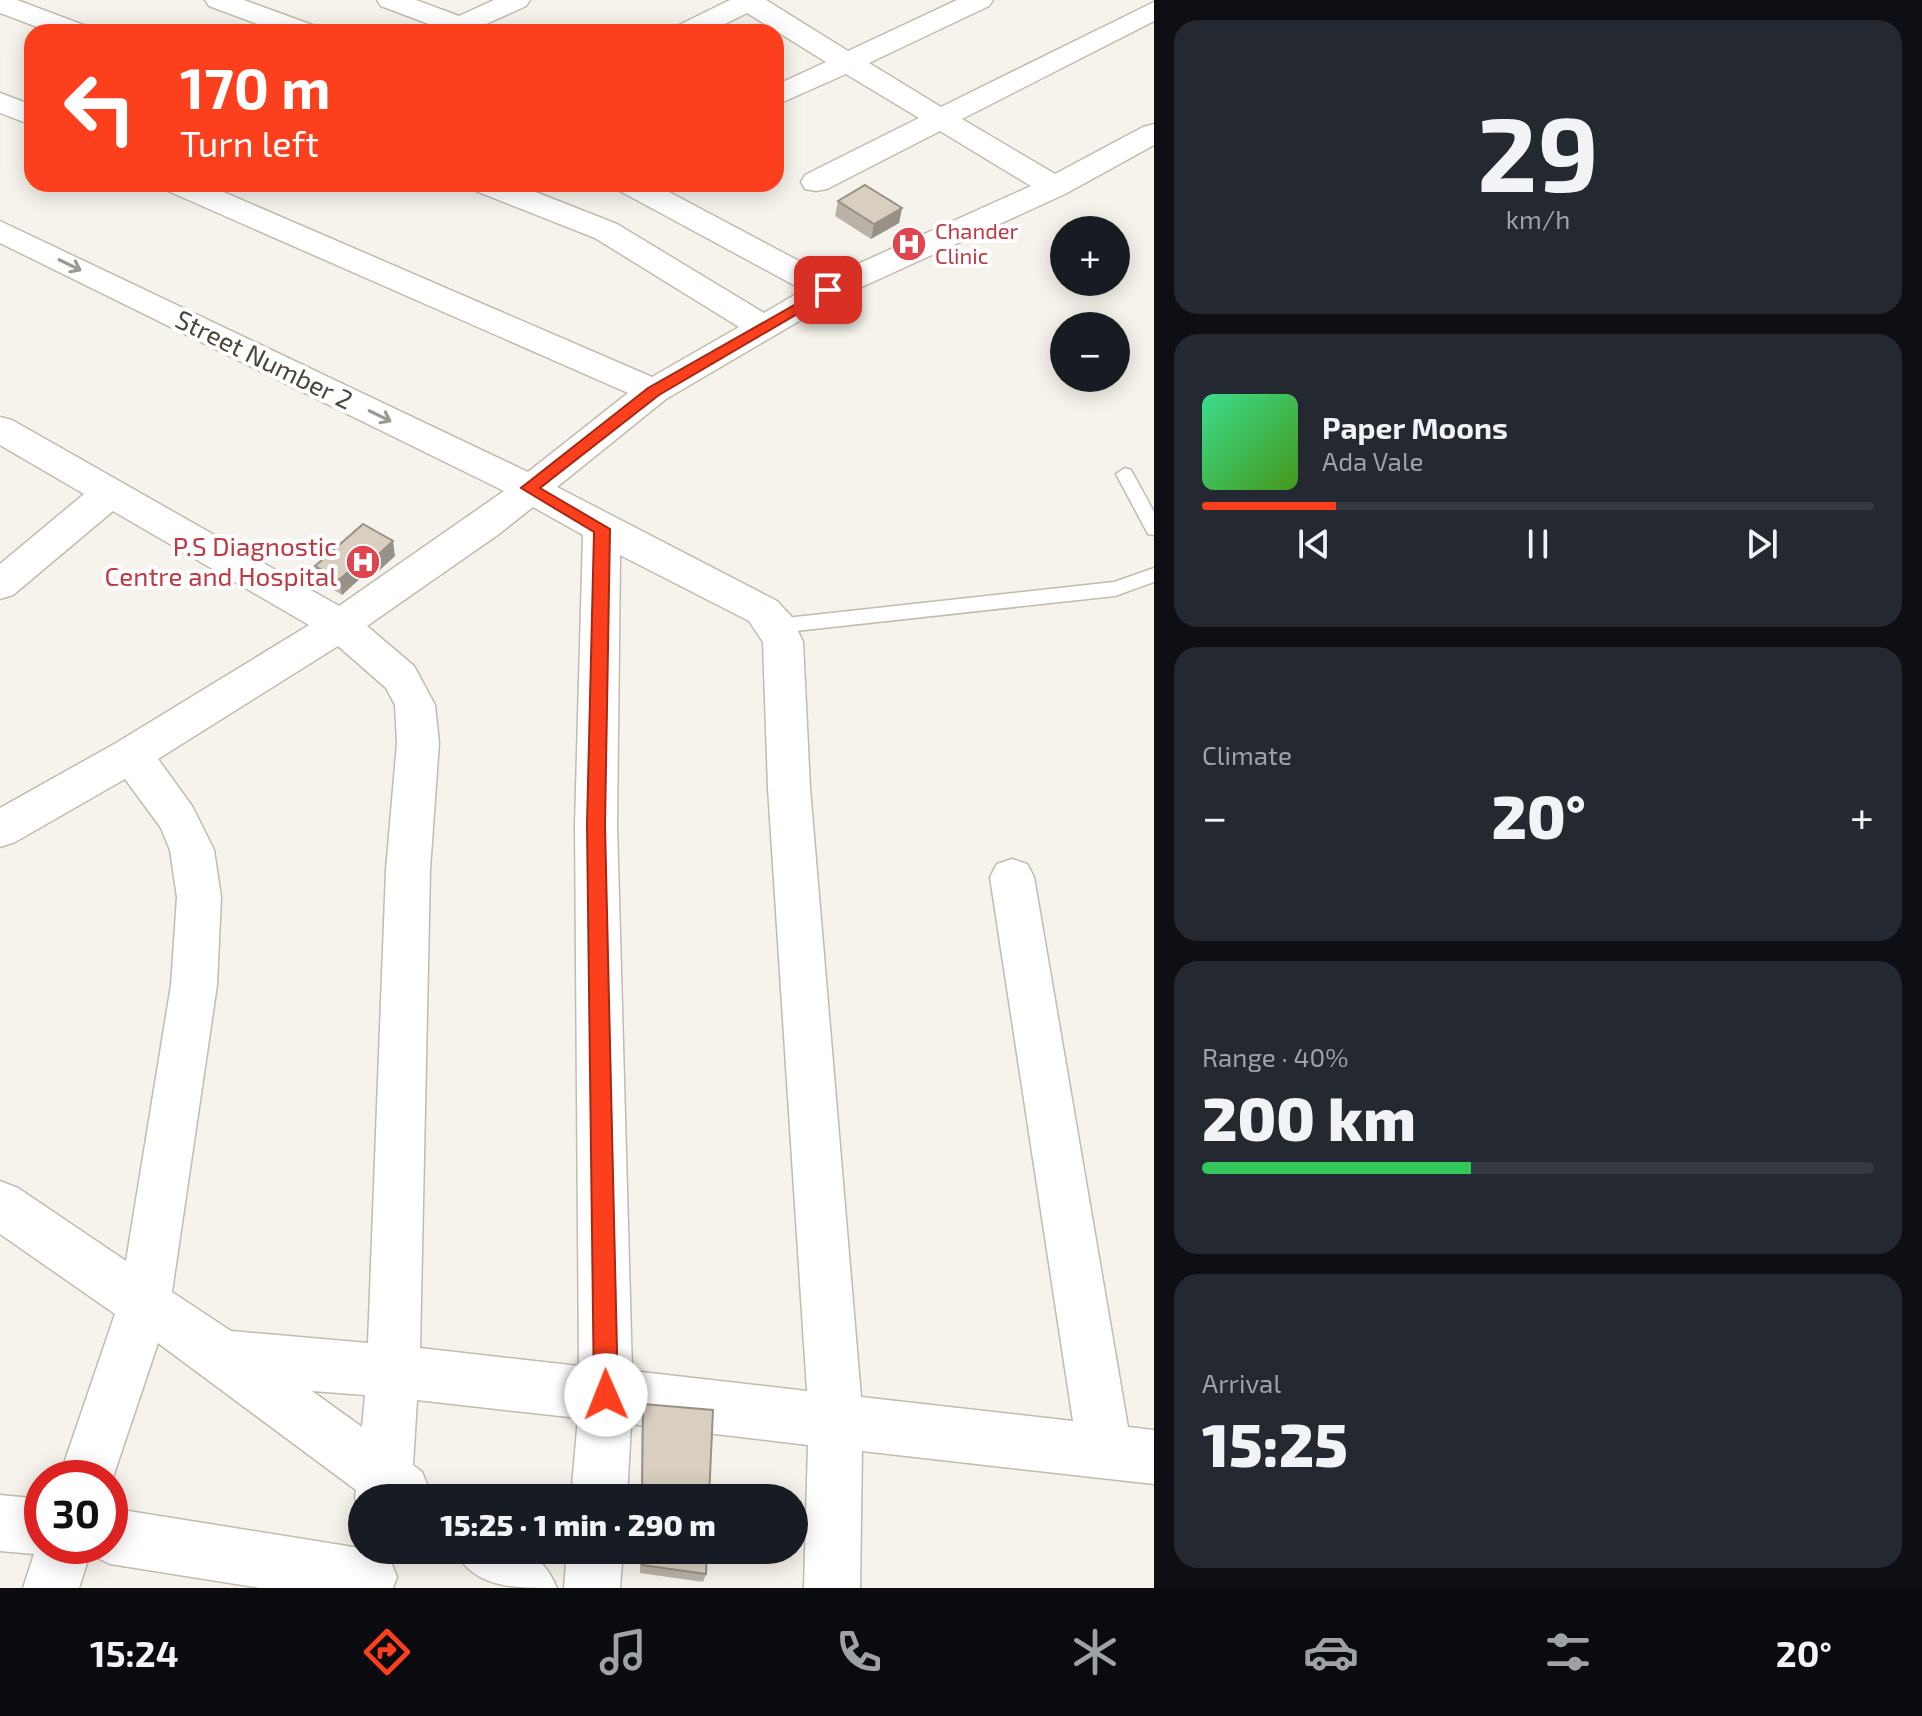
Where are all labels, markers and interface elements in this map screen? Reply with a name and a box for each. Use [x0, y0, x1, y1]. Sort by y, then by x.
text: 170 m [180, 53, 331, 120]
icon: left [48, 56, 152, 160]
text: 29 [1477, 88, 1599, 213]
text: Turn left [180, 121, 319, 164]
text: km/h [1506, 203, 1570, 234]
map controls [1050, 216, 1130, 392]
button: + [1050, 216, 1130, 296]
place label: Chander Clinic [935, 217, 1019, 268]
hospital icon: Chander Clinic [890, 225, 928, 263]
pin [794, 256, 862, 324]
one-way arrow [58, 258, 82, 273]
icon: arrive [806, 268, 850, 312]
street label: Street Number 2 [171, 302, 358, 415]
button: − [1050, 312, 1130, 392]
one-way arrow [367, 408, 391, 424]
text: Paper Moons [1322, 409, 1508, 445]
text: Ada Vale [1322, 445, 1424, 476]
icon: previous [1292, 522, 1336, 566]
icon: pause [1516, 522, 1560, 566]
icon: next [1740, 522, 1784, 566]
place label: P.S Diagnostic Centre and Hospital [105, 530, 337, 591]
hospital icon: P.S Diagnostic Centre and Hospital [344, 543, 382, 581]
text: Climate [1202, 739, 1292, 770]
text: 20° [1492, 779, 1586, 851]
text: − [1202, 789, 1228, 842]
text: + [1850, 789, 1874, 842]
text: Range · 40% [1202, 1041, 1348, 1072]
text: 200 km [1202, 1081, 1416, 1153]
position arrow [564, 1353, 648, 1437]
text: Arrival [1202, 1367, 1281, 1398]
text: 15:25 [1202, 1407, 1348, 1479]
speed limit sign: 30 [24, 1460, 128, 1564]
text: 15:25 · 1 min · 290 m [440, 1506, 716, 1542]
icon: directions [359, 1624, 415, 1680]
icon: music [595, 1624, 651, 1680]
icon: phone [831, 1624, 887, 1680]
icon: climate [1067, 1624, 1123, 1680]
icon: car [1303, 1624, 1359, 1680]
icon: filters [1540, 1624, 1596, 1680]
text: 15:24 [90, 1631, 179, 1674]
text: 20° [1776, 1631, 1832, 1674]

